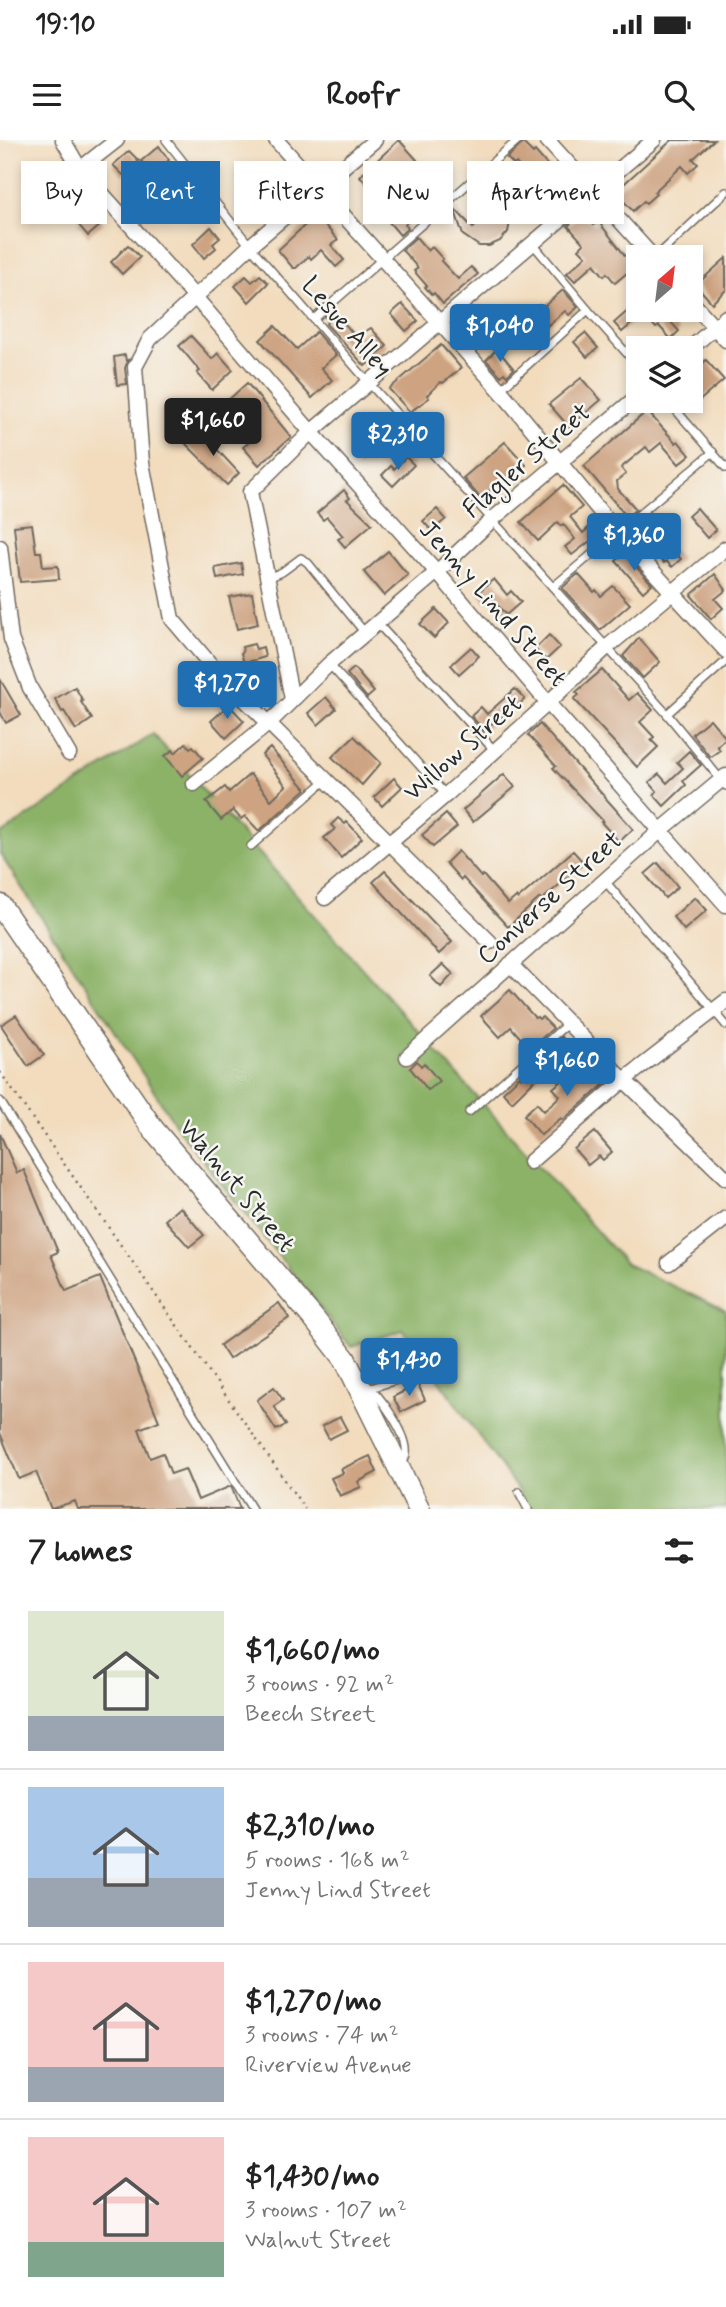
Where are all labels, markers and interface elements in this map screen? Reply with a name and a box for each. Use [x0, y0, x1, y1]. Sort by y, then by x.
text: 19:10 [35, 8, 96, 42]
text: Roofr [326, 74, 400, 116]
icon: menu [28, 76, 66, 114]
icon: search [660, 76, 698, 114]
chip: Buy [21, 161, 107, 224]
chip: Rent [121, 161, 220, 224]
chip: Filters [234, 161, 349, 224]
chip: New [363, 161, 453, 224]
chip: Apartment [467, 161, 624, 224]
north arrow [626, 245, 704, 322]
map controls [626, 245, 703, 413]
street label: Lesue Alley [293, 270, 400, 385]
pin: $1,040 [443, 304, 557, 364]
text: $1,040 [466, 312, 534, 342]
button: layers [626, 336, 703, 413]
street label: Flagler Street [456, 396, 600, 528]
pin: $1,660 [156, 398, 270, 458]
text: $1,660 [180, 406, 246, 436]
pin: $2,310 [341, 412, 455, 472]
text: $2,310 [367, 420, 429, 450]
street label: Jenny Lind Street [411, 514, 574, 695]
pin: $1,360 [577, 514, 691, 573]
text: $1,360 [603, 521, 665, 551]
pin: $1,270 [170, 662, 284, 721]
text: $1,270 [194, 669, 260, 699]
street label: Willow Street [397, 688, 530, 809]
street label: Converse Street [470, 824, 630, 973]
pin: $1,660 [510, 1038, 624, 1098]
text: $1,660 [534, 1046, 600, 1076]
street label: Walnut Street [170, 1112, 302, 1260]
pin: $1,430 [352, 1338, 466, 1398]
text: $1,430 [377, 1346, 442, 1376]
text: 7 homes [28, 1532, 133, 1571]
icon: filters [660, 1532, 698, 1570]
text: $1,660/mo [245, 1631, 380, 1670]
icon: home [84, 1639, 168, 1723]
text: 3 rooms · 92 m² [245, 1670, 394, 1700]
text: Beech Street [245, 1700, 376, 1730]
text: $2,310/mo [245, 1807, 375, 1846]
icon: home [84, 1815, 168, 1899]
text: 5 rooms · 168 m² [245, 1846, 410, 1876]
text: Jenny Lind Street [245, 1876, 431, 1906]
text: $1,270/mo [245, 1982, 382, 2021]
icon: home [84, 1990, 168, 2074]
text: 3 rooms · 74 m² [245, 2021, 399, 2051]
text: Riverview Avenue [245, 2051, 412, 2081]
text: $1,430/mo [245, 2157, 380, 2196]
icon: home [84, 2165, 168, 2249]
text: 3 rooms · 107 m² [245, 2196, 407, 2226]
text: Walnut Street [245, 2226, 391, 2256]

